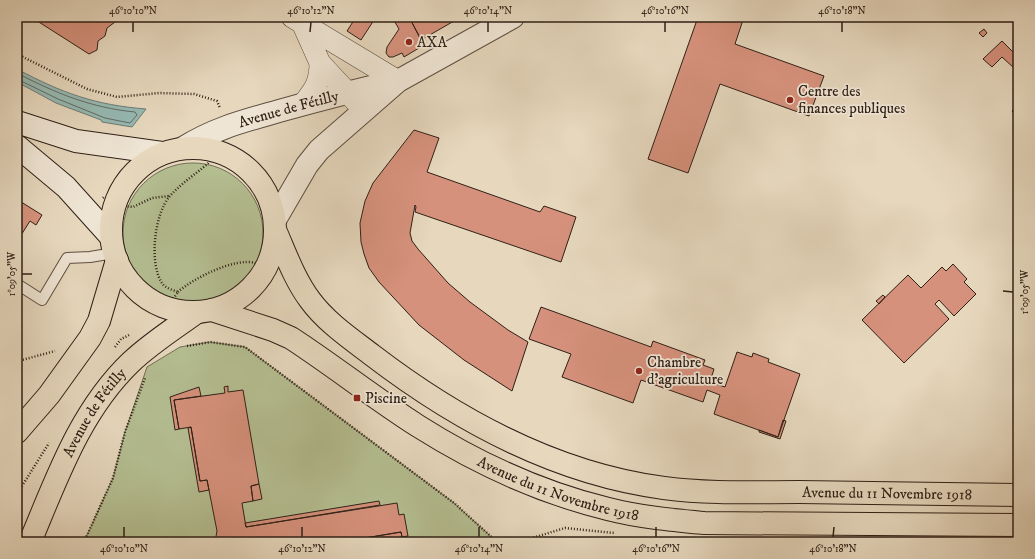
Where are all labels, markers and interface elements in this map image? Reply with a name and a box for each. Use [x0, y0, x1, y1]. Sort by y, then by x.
text: 46°10'10"N [109, 5, 157, 17]
text: 46°10'12"N [287, 5, 335, 17]
text: 46°10'14"N [464, 5, 512, 17]
text: 46°10'16"N [641, 5, 689, 17]
text: 46°10'18"N [818, 5, 866, 17]
place label: AXA [417, 33, 447, 52]
marker: AXA [404, 37, 414, 47]
place label: Centre des finances publiques [798, 82, 905, 118]
street label: Avenue de Fétilly [236, 86, 341, 132]
marker: Centre des finances publiques [785, 95, 795, 105]
text: 1°09'05"W [6, 251, 18, 296]
text: 1°09'05"W [1019, 269, 1031, 314]
place label: Chambre d'agriculture [647, 353, 723, 389]
street label: Avenue de Fétilly [58, 363, 131, 460]
marker: Chambre d'agriculture [634, 366, 644, 376]
place label: Piscine [365, 389, 407, 408]
marker: Piscine [352, 393, 362, 403]
street label: Avenue du 11 Novembre 1918 [474, 452, 640, 525]
street label: Avenue du 11 Novembre 1918 [802, 483, 972, 504]
text: 46°10'10"N [100, 543, 148, 555]
text: 46°10'12"N [278, 543, 326, 555]
text: 46°10'14"N [455, 543, 503, 555]
text: 46°10'16"N [632, 543, 680, 555]
text: 46°10'18"N [809, 543, 857, 555]

